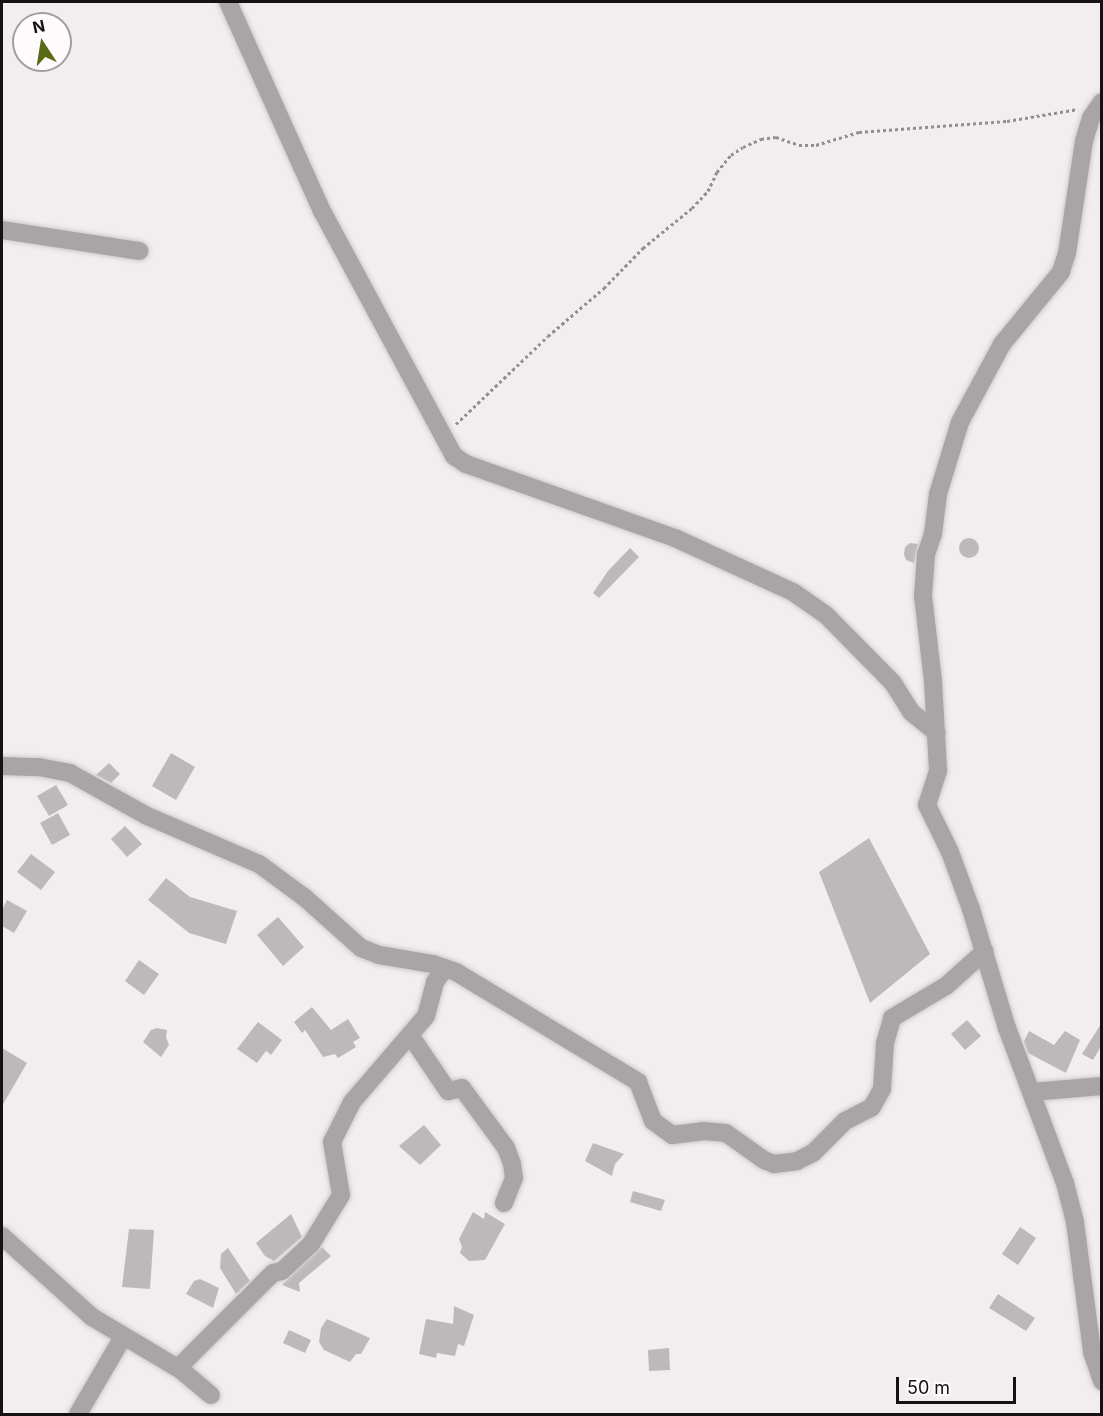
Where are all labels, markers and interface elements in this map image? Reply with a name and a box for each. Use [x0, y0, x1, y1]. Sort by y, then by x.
north arrow [12, 12, 72, 72]
text: N [31, 15, 47, 37]
scale bar [899, 1365, 1019, 1403]
text: 50 m [907, 1377, 950, 1398]

